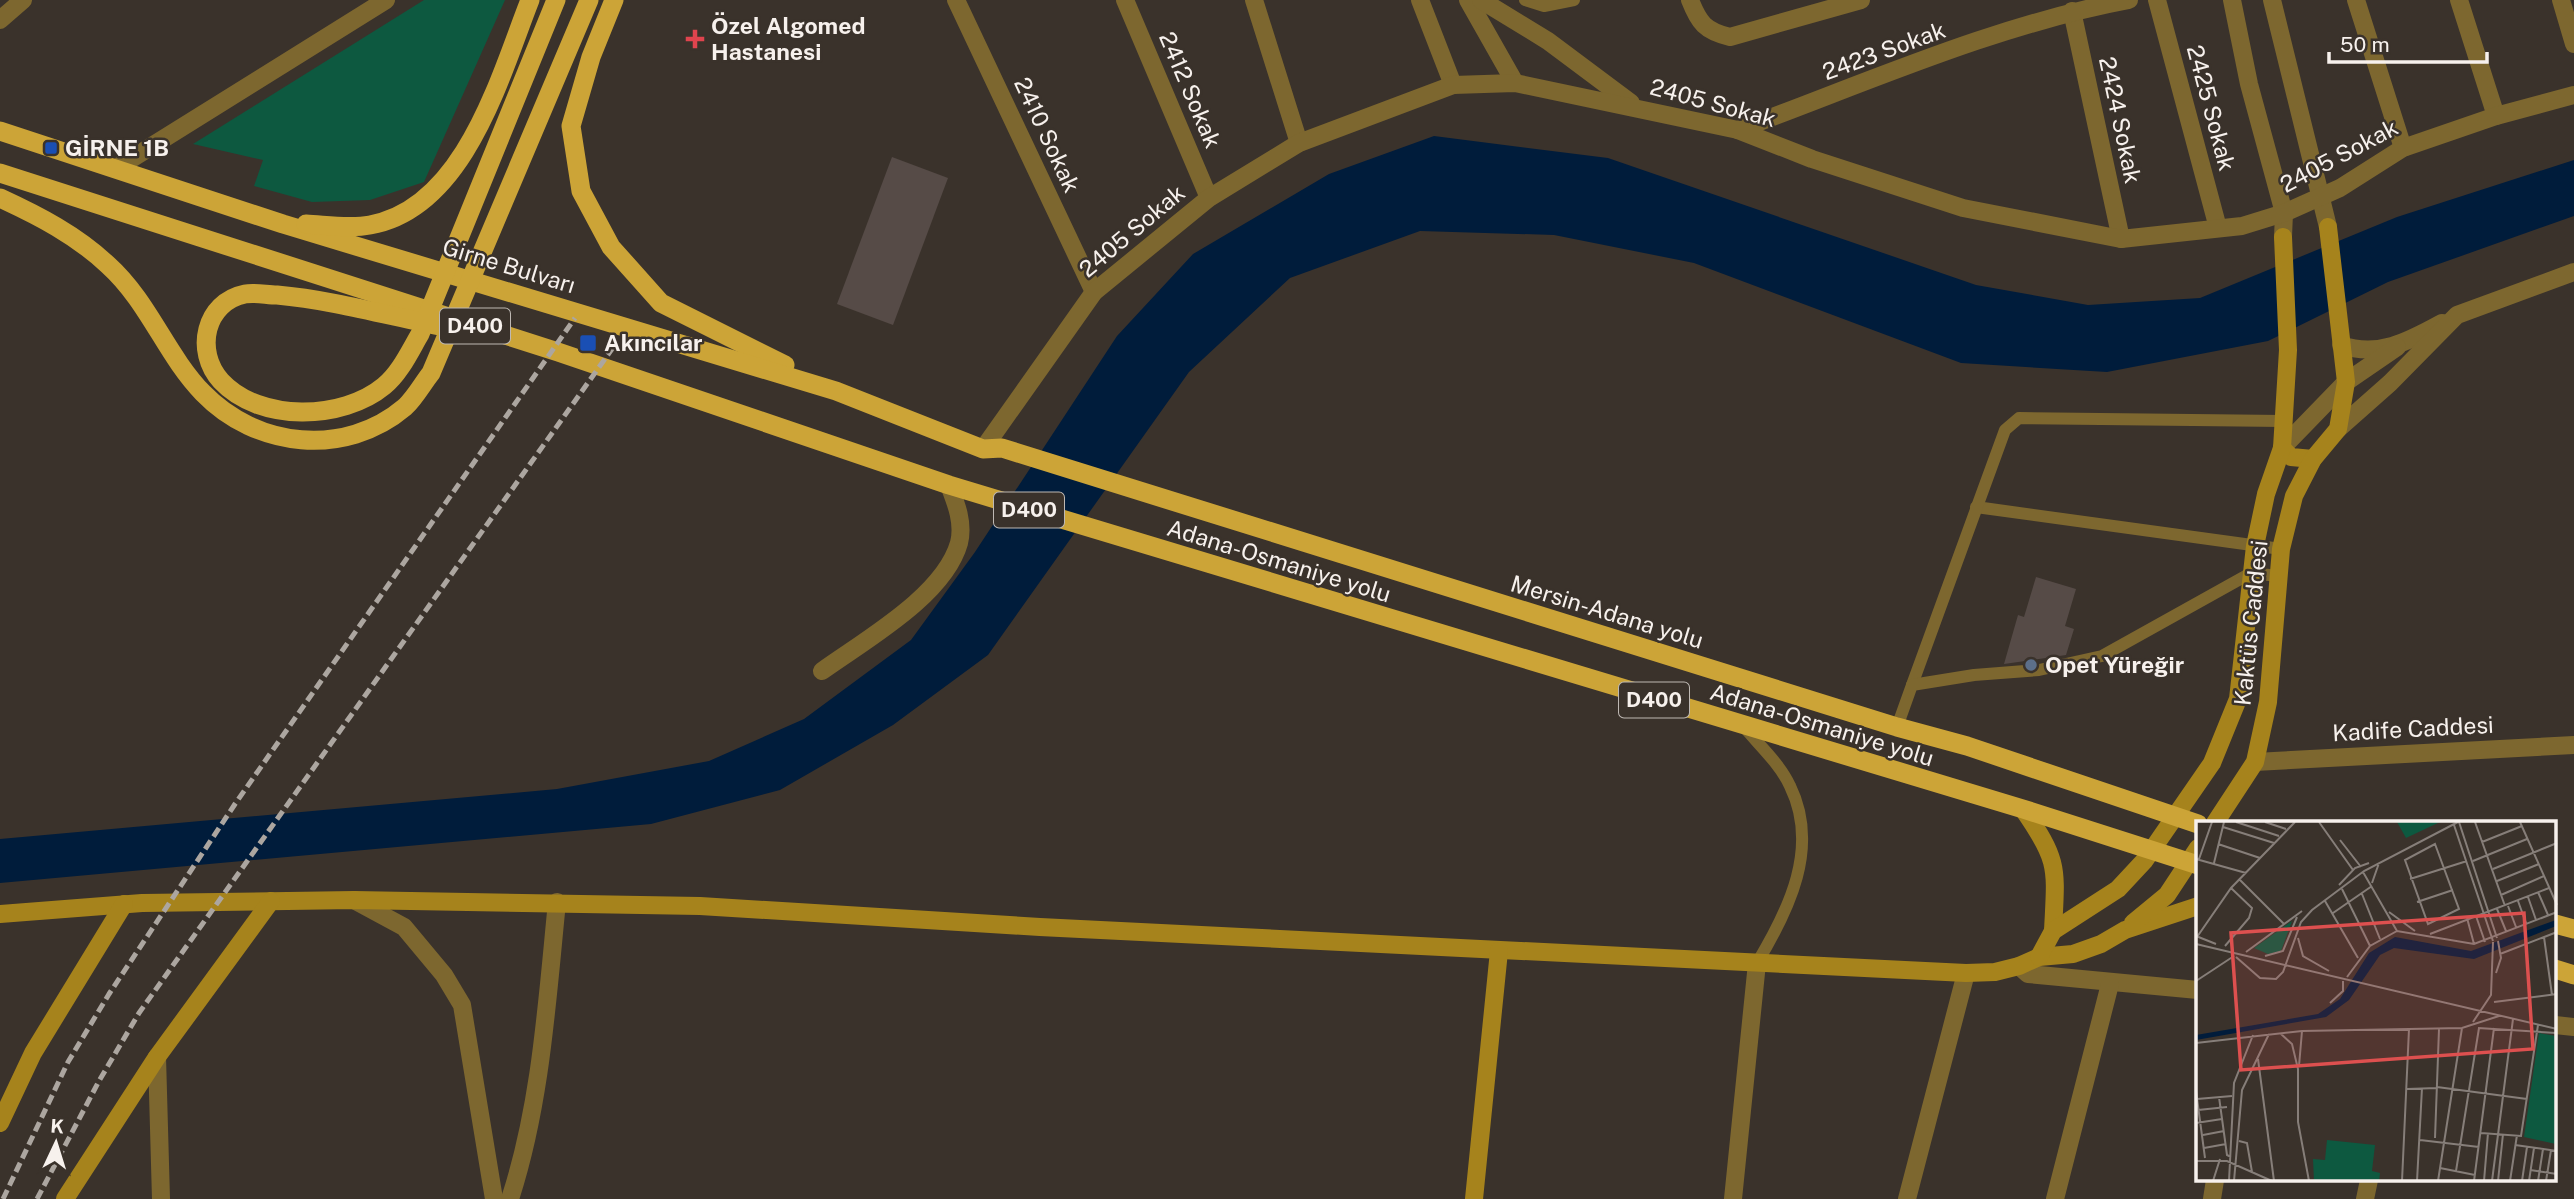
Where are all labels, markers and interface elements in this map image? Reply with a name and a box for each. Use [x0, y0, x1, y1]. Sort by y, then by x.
place label: Özel Algomed Hastanesi [711, 12, 865, 65]
street label: 2423 Sokak [1819, 16, 1949, 85]
scale bar [2329, 21, 2486, 65]
street label: 2412 Sokak [1154, 28, 1227, 152]
marker: Özel Algomed Hastanesi [685, 29, 705, 49]
text: 50 m [2340, 32, 2390, 57]
street label: 2425 Sokak [2182, 42, 2241, 174]
street label: 2424 Sokak [2094, 54, 2147, 186]
street label: 2410 Sokak [1009, 73, 1086, 197]
street label: 2405 Sokak [1647, 73, 1779, 132]
street label: 2405 Sokak [2275, 113, 2402, 198]
place label: GİRNE 1B [65, 134, 169, 161]
marker: GİRNE 1B [43, 140, 59, 156]
street label: 2405 Sokak [1074, 179, 1190, 282]
street label: Girne Bulvarı [439, 233, 579, 299]
road number: D400 [440, 308, 510, 344]
place label: Akıncılar [604, 329, 702, 356]
marker: Akıncılar [578, 333, 598, 353]
road number: D400 [994, 492, 1064, 528]
street label: Adana-Osmaniye yolu [1164, 514, 1394, 607]
street label: Kaktüs Caddesi [2228, 539, 2273, 707]
street label: Mersin-Adana yolu [1508, 569, 1707, 654]
place label: Opet Yüreğir [2045, 651, 2184, 678]
marker: Opet Yüreğir [2023, 657, 2039, 673]
street label: Adana-Osmaniye yolu [1707, 678, 1937, 771]
road number: D400 [1619, 682, 1689, 718]
street label: Kadife Caddesi [2332, 711, 2494, 746]
inset map [2196, 821, 2556, 1182]
north arrow [21, 1108, 91, 1178]
text: K [50, 1115, 65, 1138]

